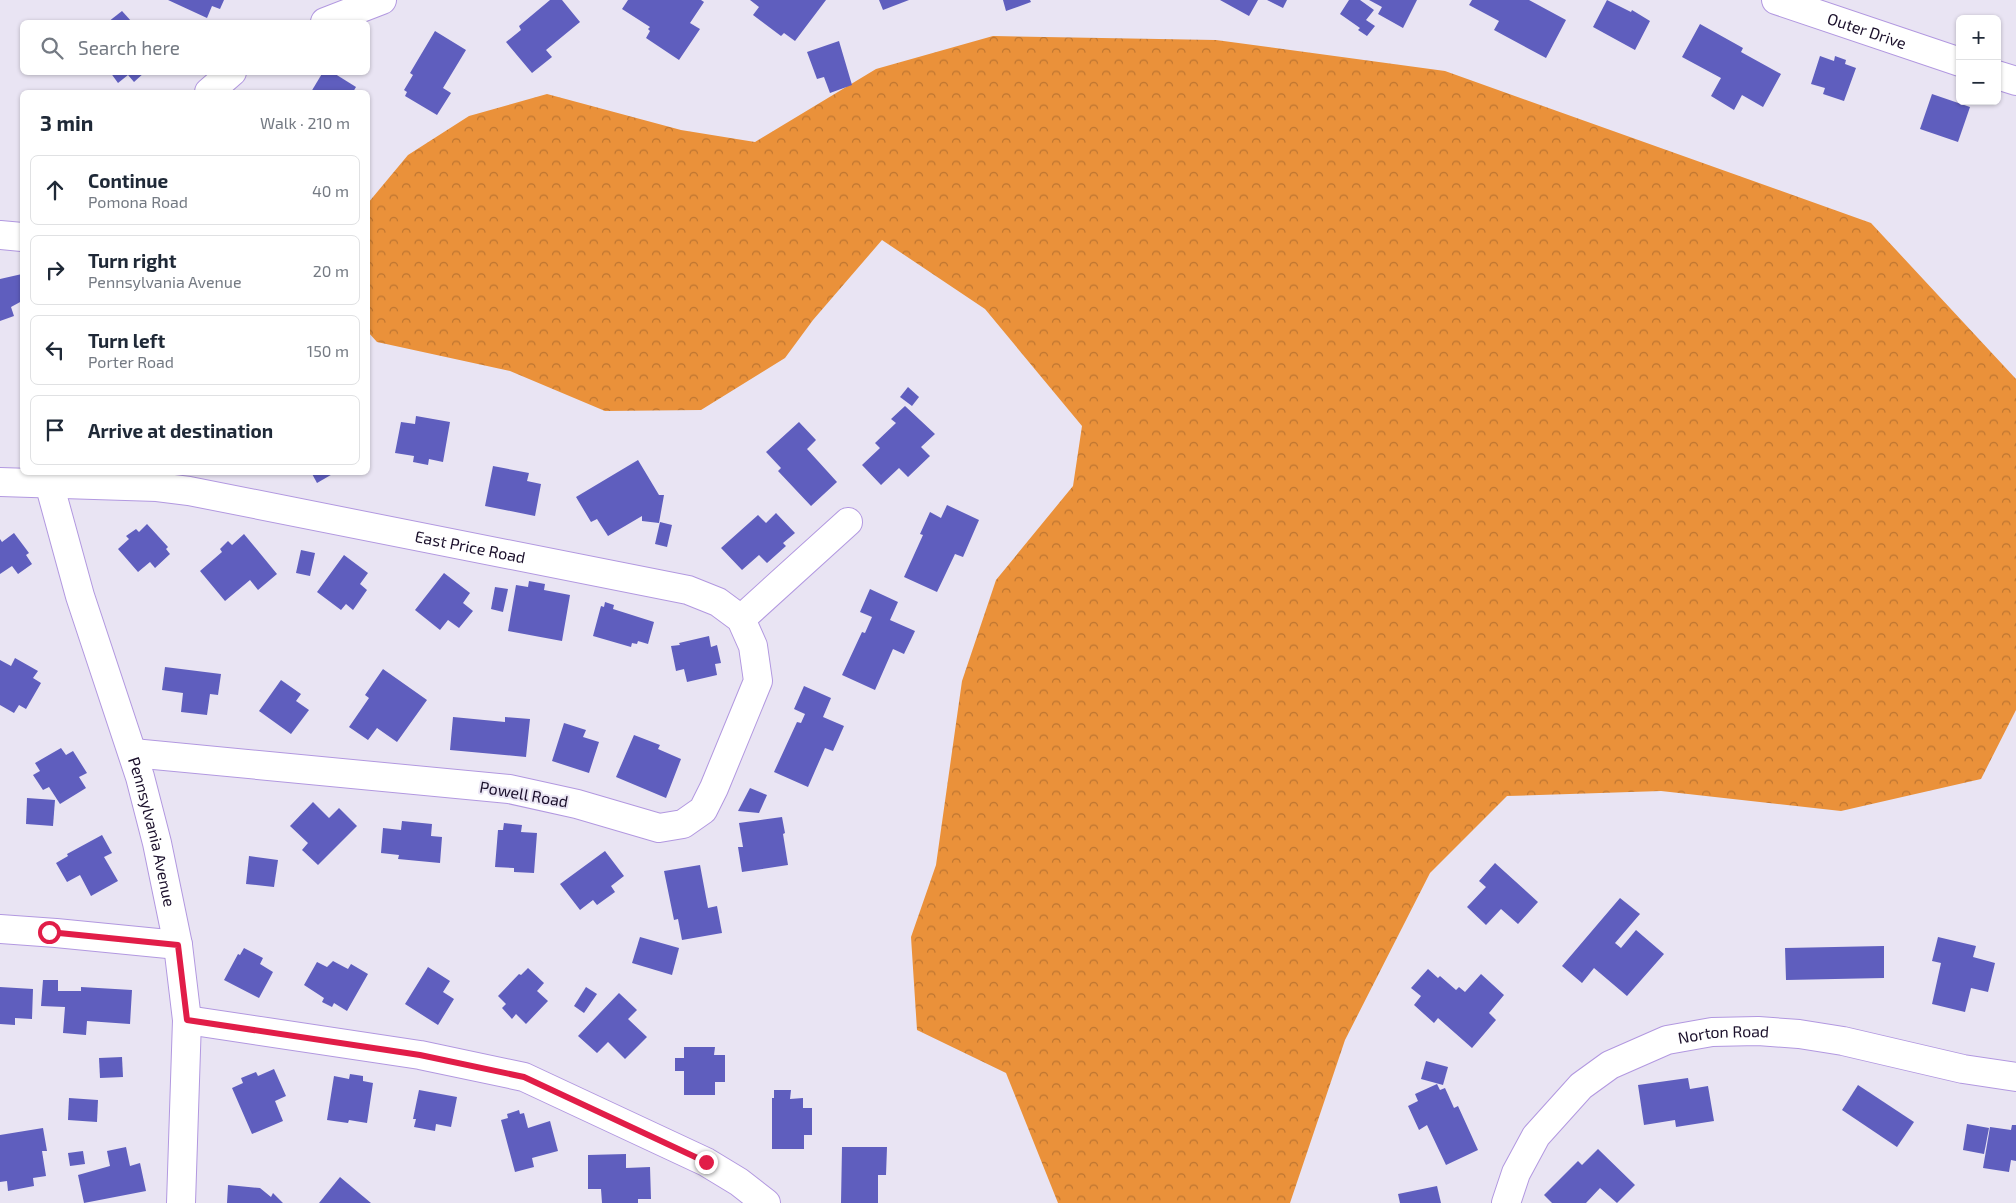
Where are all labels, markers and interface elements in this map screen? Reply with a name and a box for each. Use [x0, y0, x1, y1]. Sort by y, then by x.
street label: Outer Drive [1825, 8, 1909, 52]
map controls [1956, 15, 2001, 105]
button: + [1956, 15, 2001, 60]
search box [20, 20, 370, 75]
icon: search [38, 34, 66, 62]
text: Search here [78, 36, 180, 59]
button: − [1956, 60, 2001, 105]
text: 3 min [40, 110, 93, 135]
text: Walk · 210 m [260, 113, 350, 132]
text: Continue [88, 169, 168, 192]
icon: ahead [41, 176, 69, 204]
text: 40 m [312, 181, 349, 200]
text: Pomona Road [88, 192, 188, 211]
text: Turn right [88, 249, 176, 272]
icon: right [41, 256, 69, 284]
text: 20 m [313, 261, 349, 280]
text: Pennsylvania Avenue [88, 272, 242, 291]
text: Turn left [88, 329, 165, 352]
icon: left [41, 336, 69, 364]
text: 150 m [307, 341, 349, 360]
text: Porter Road [88, 352, 174, 371]
icon: arrive [41, 416, 69, 444]
text: Arrive at destination [88, 419, 273, 442]
street label: East Price Road [413, 526, 527, 567]
street label: Pennsylvania Avenue [125, 754, 180, 908]
street label: Powell Road [478, 776, 570, 811]
route start [38, 921, 61, 944]
street label: Norton Road [1676, 1021, 1770, 1047]
route end [695, 1151, 718, 1174]

